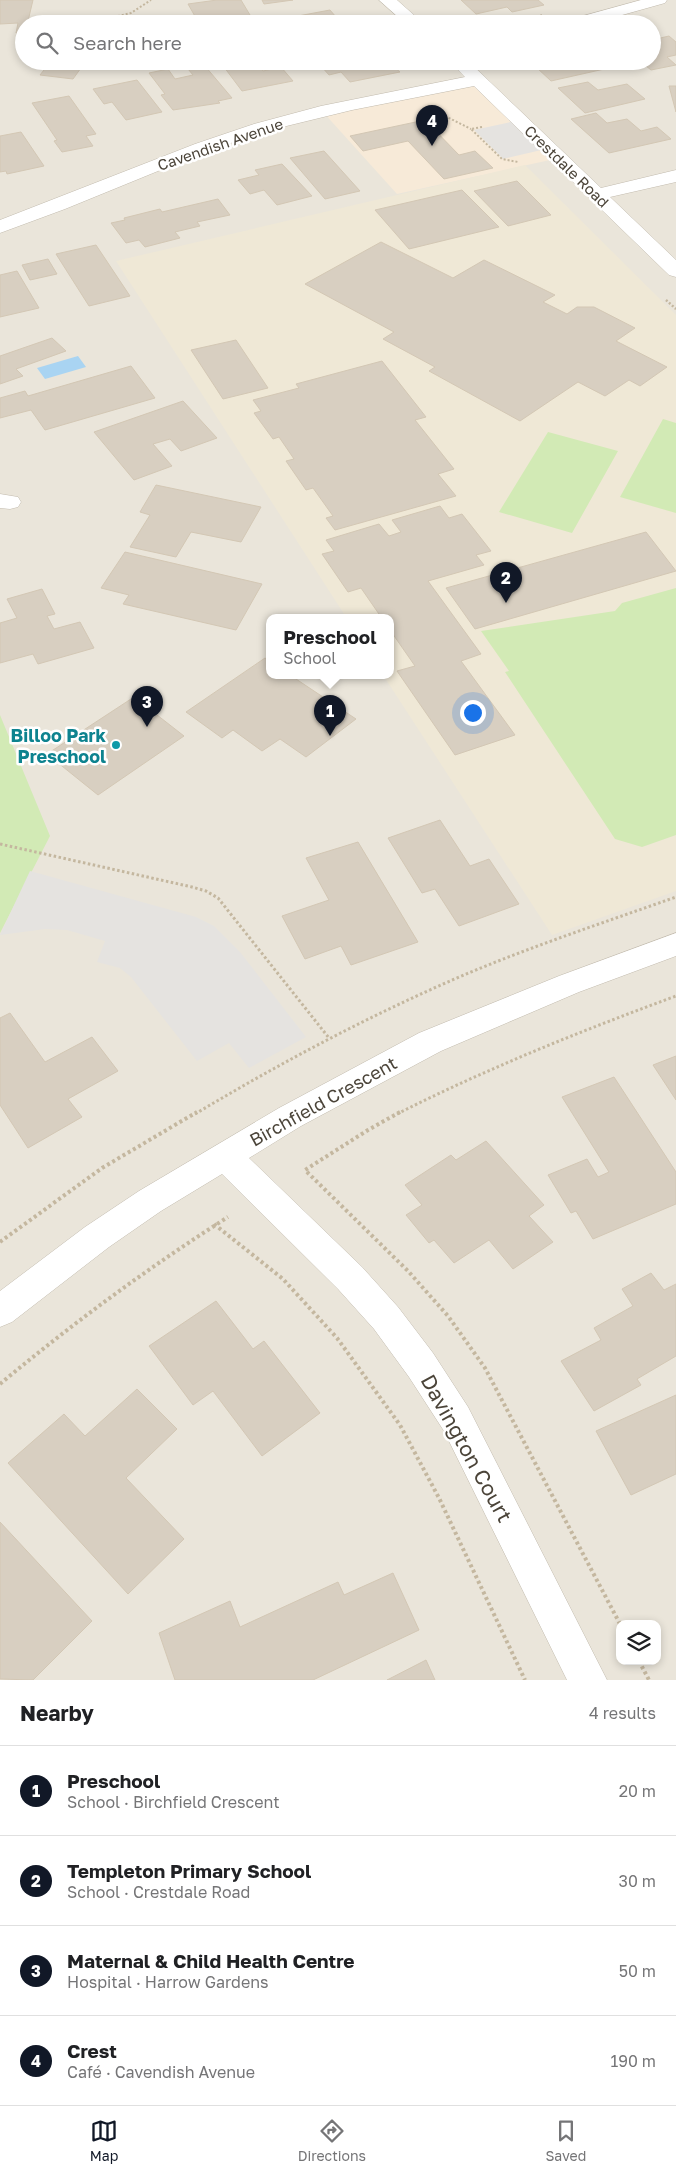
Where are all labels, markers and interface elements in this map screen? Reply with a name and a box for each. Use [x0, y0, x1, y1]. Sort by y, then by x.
search box [15, 15, 661, 70]
icon: search [33, 29, 61, 57]
text: Search here [73, 31, 182, 54]
pin: 4 [416, 105, 448, 146]
street label: Cavendish Avenue [155, 114, 285, 174]
street label: Crestdale Road [521, 121, 613, 211]
pin: 2 [490, 562, 522, 603]
popup [266, 614, 394, 679]
text: Preschool [283, 625, 377, 648]
text: School [283, 648, 336, 668]
pin: 3 [131, 686, 163, 727]
pin: 1 [314, 695, 346, 736]
your location [460, 700, 486, 726]
place label: Billoo Park Preschool [11, 724, 107, 767]
marker: Billoo Park Preschool [110, 739, 122, 751]
street label: Birchfield Crescent [246, 1051, 400, 1151]
street label: Davington Court [416, 1369, 518, 1527]
map controls [616, 1620, 661, 1665]
button: layers [616, 1620, 661, 1665]
text: Nearby [20, 1700, 94, 1726]
text: 4 results [589, 1703, 656, 1723]
text: Preschool [67, 1769, 160, 1792]
text: 1 [32, 1781, 40, 1801]
text: 20 m [619, 1781, 656, 1801]
text: School · Birchfield Crescent [67, 1792, 280, 1812]
text: Templeton Primary School [67, 1859, 311, 1882]
text: 2 [31, 1871, 41, 1891]
text: 30 m [619, 1871, 656, 1891]
text: School · Crestdale Road [67, 1882, 250, 1902]
text: Maternal & Child Health Centre [67, 1949, 355, 1972]
text: 3 [31, 1961, 41, 1981]
text: 50 m [619, 1961, 656, 1981]
text: Hospital · Harrow Gardens [67, 1972, 269, 1992]
text: Crest [67, 2039, 117, 2062]
text: 4 [31, 2051, 41, 2071]
text: 190 m [610, 2051, 656, 2071]
text: Café · Cavendish Avenue [67, 2062, 255, 2082]
tab: Map [90, 2117, 118, 2164]
tab: Directions [298, 2117, 366, 2164]
tab: Saved [545, 2117, 586, 2164]

